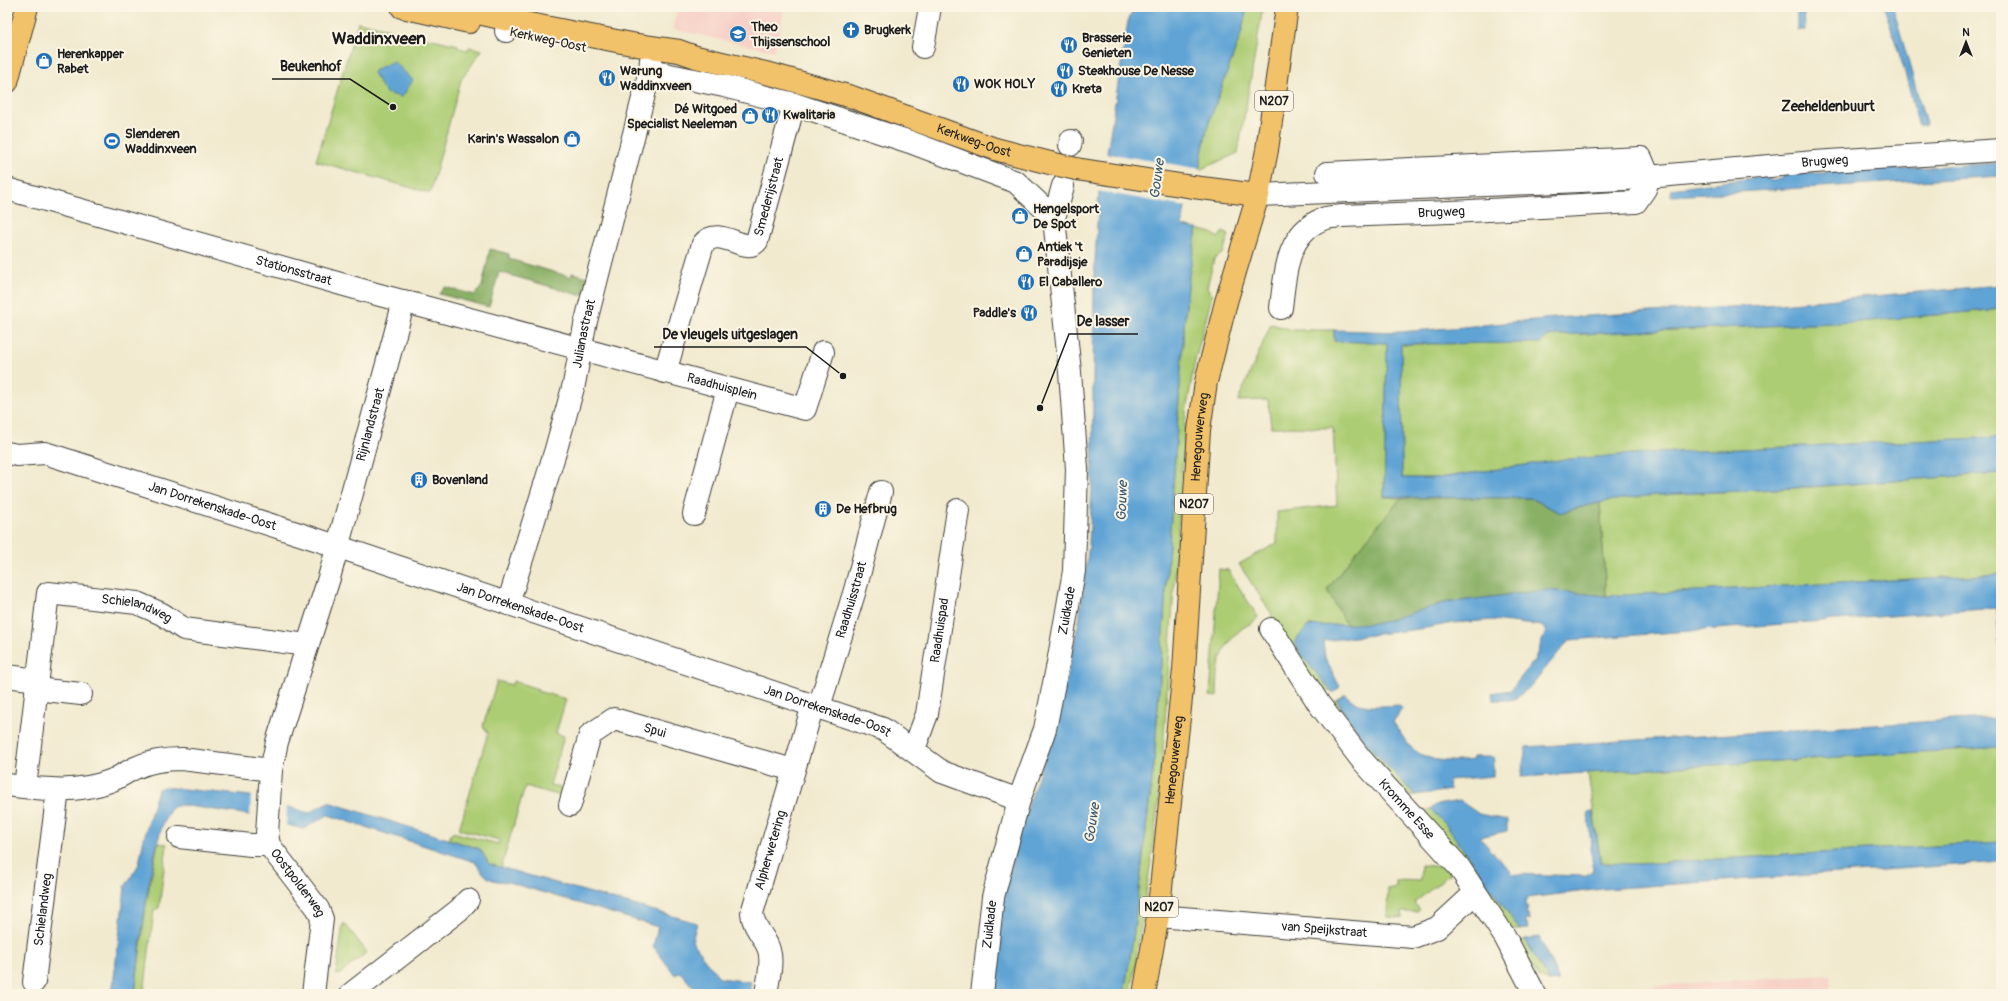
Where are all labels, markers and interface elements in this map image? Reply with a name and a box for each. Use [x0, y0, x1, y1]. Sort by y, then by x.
place label: Theo Thijssenschool [750, 19, 830, 50]
church icon: Brugkerk [841, 20, 861, 40]
place label: Brugkerk [864, 22, 912, 38]
north arrow [1946, 22, 1986, 62]
street label: Kerkweg-Oost [508, 24, 588, 56]
school or university icon: Theo Thijssenschool [728, 24, 748, 44]
text: N [1962, 26, 1970, 39]
district label: Waddinxveen [332, 28, 426, 49]
place label: Brasserie Genieten [1082, 30, 1132, 61]
restaurant icon: Brasserie Genieten [1059, 35, 1079, 55]
place label: Herenkapper Rabet [57, 46, 124, 77]
shop icon: Herenkapper Rabet [34, 51, 54, 71]
callout: Beukenhof [272, 53, 350, 79]
text: Beukenhof [280, 58, 342, 75]
restaurant icon: Steakhouse De Nesse [1055, 61, 1075, 81]
place label: Warung Waddinxveen [620, 63, 692, 94]
place label: Steakhouse De Nesse [1078, 63, 1195, 79]
restaurant icon: Warung Waddinxveen [597, 68, 617, 88]
restaurant icon: WOK HOLY [951, 74, 971, 94]
place label: WOK HOLY [974, 76, 1036, 92]
restaurant icon: Kreta [1049, 79, 1069, 99]
place label: Kreta [1072, 81, 1102, 97]
road number: N207 [1255, 91, 1293, 111]
district label: Zeeheldenbuurt [1781, 98, 1875, 115]
place label: Dé Witgoed Specialist Neeleman [627, 101, 738, 132]
restaurant icon: Kwalitaria [760, 105, 780, 125]
shop icon: Dé Witgoed Specialist Neeleman [740, 106, 760, 126]
place label: Kwalitaria [783, 107, 835, 123]
street label: Kerkweg-Oost [934, 120, 1014, 161]
place label: Slenderen Waddinxveen [125, 126, 197, 157]
shop icon: Karin's Wassalon [562, 129, 582, 149]
sports icon: Slenderen Waddinxveen [102, 131, 122, 151]
place label: Karin's Wassalon [468, 131, 560, 147]
street label: Brugweg [1801, 152, 1849, 171]
street label: Smederijstraat [751, 155, 788, 238]
water label: Gouwe [1146, 156, 1169, 200]
place label: Hengelsport De Spot [1033, 201, 1100, 232]
street label: Brugweg [1418, 203, 1466, 221]
shop icon: Hengelsport De Spot [1010, 206, 1030, 226]
place label: Antiek 't Paradijsje [1037, 239, 1088, 270]
shop icon: Antiek 't Paradijsje [1014, 244, 1034, 264]
street label: Stationsstraat [254, 252, 334, 289]
restaurant icon: El Caballero [1016, 272, 1036, 292]
place label: El Caballero [1039, 274, 1102, 290]
street label: Julianastraat [569, 297, 599, 369]
restaurant icon: Paddle's [1019, 303, 1039, 323]
place label: Paddle's [973, 305, 1016, 321]
callout: De lasser [1069, 308, 1138, 334]
text: De lasser [1077, 313, 1130, 330]
callout: De vleugels uitgeslagen [654, 321, 806, 347]
text: De vleugels uitgeslagen [662, 326, 798, 343]
street label: Raadhuisplein [685, 370, 759, 404]
street label: Rijnlandstraat [353, 385, 388, 463]
street label: Henegouwerweg [1188, 391, 1212, 482]
building icon: Bovenland [409, 470, 429, 490]
place label: Bovenland [432, 472, 488, 488]
street label: Jan Dorrekenskade-Oost [146, 478, 279, 534]
water label: Gouwe [1113, 479, 1131, 521]
road number: N207 [1175, 494, 1213, 514]
building icon: De Hefbrug [813, 499, 833, 519]
place label: De Hefbrug [836, 501, 897, 517]
street label: Raadhuisstraat [833, 559, 870, 640]
street label: Jan Dorrekenskade-Oost [454, 579, 587, 637]
street label: Zuidkade [1055, 585, 1079, 636]
street label: Schielandweg [101, 591, 176, 627]
street label: Raadhuispad [927, 597, 953, 664]
street label: Jan Dorrekenskade-Oost [762, 682, 895, 741]
street label: Henegouwerweg [1162, 714, 1187, 805]
street label: Spui [642, 720, 668, 741]
street label: Kromme Esse [1375, 776, 1438, 843]
water label: Gouwe [1080, 800, 1104, 844]
street label: Alpherwetering [751, 808, 790, 892]
street label: Oostpolderweg [267, 845, 329, 920]
street label: Schielandweg [31, 872, 56, 947]
road number: N207 [1140, 897, 1178, 917]
street label: Zuidkade [979, 899, 1001, 949]
street label: van Speijkstraat [1280, 918, 1369, 941]

